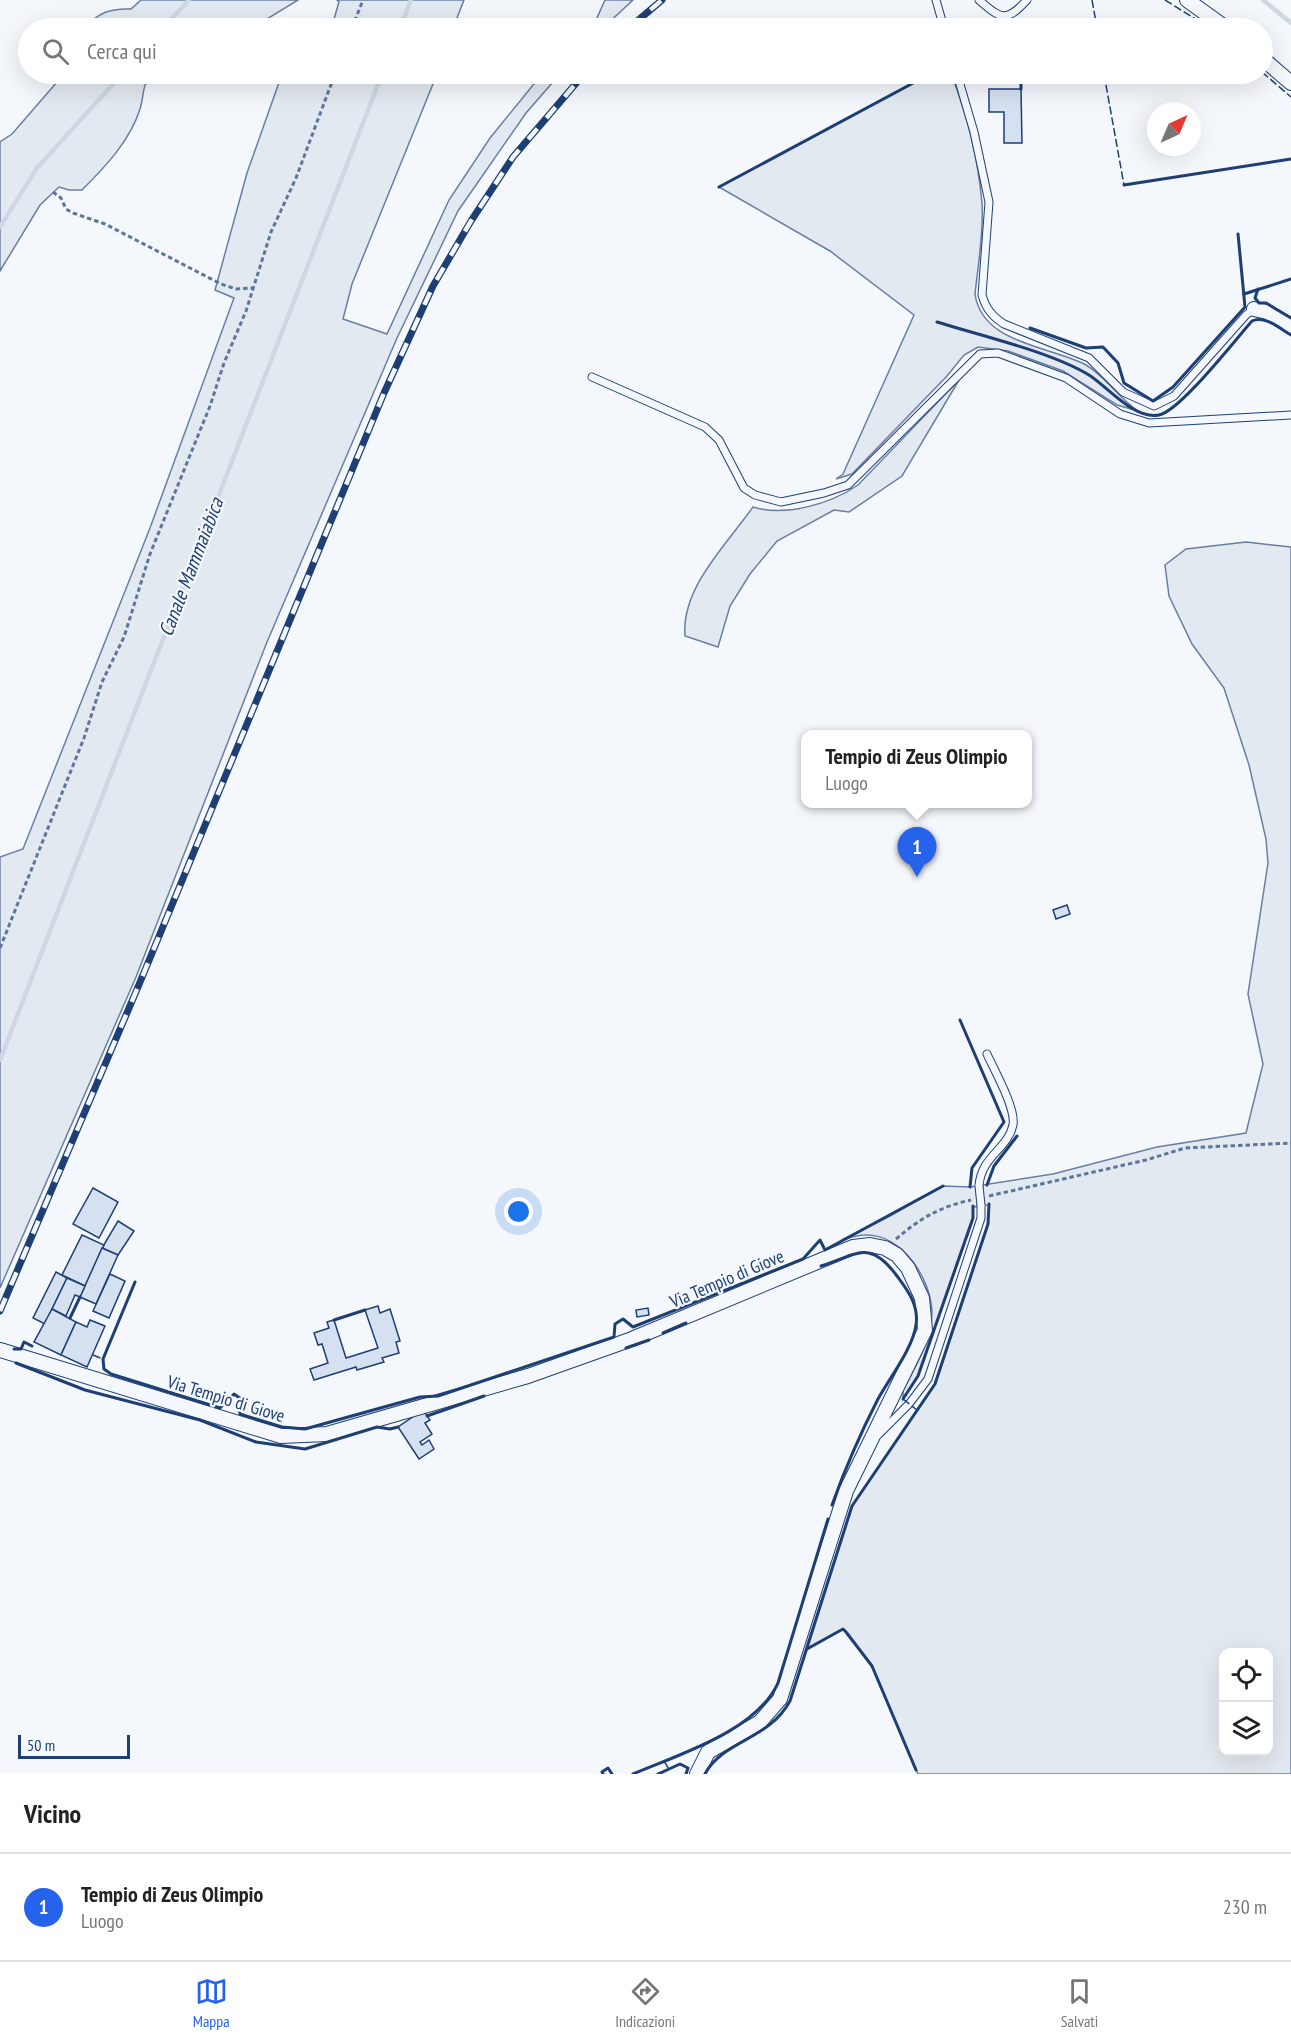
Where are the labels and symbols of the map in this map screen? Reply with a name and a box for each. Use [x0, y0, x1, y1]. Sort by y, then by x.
north arrow [1147, 102, 1201, 156]
water label: Canale Mammaiabica [153, 493, 230, 640]
pin: 1 [898, 828, 936, 877]
your location [504, 1197, 533, 1226]
street label: Via Tempio di Giove [665, 1244, 787, 1313]
street label: Via Tempio di Giove [164, 1369, 288, 1427]
scale bar [18, 1732, 130, 1760]

